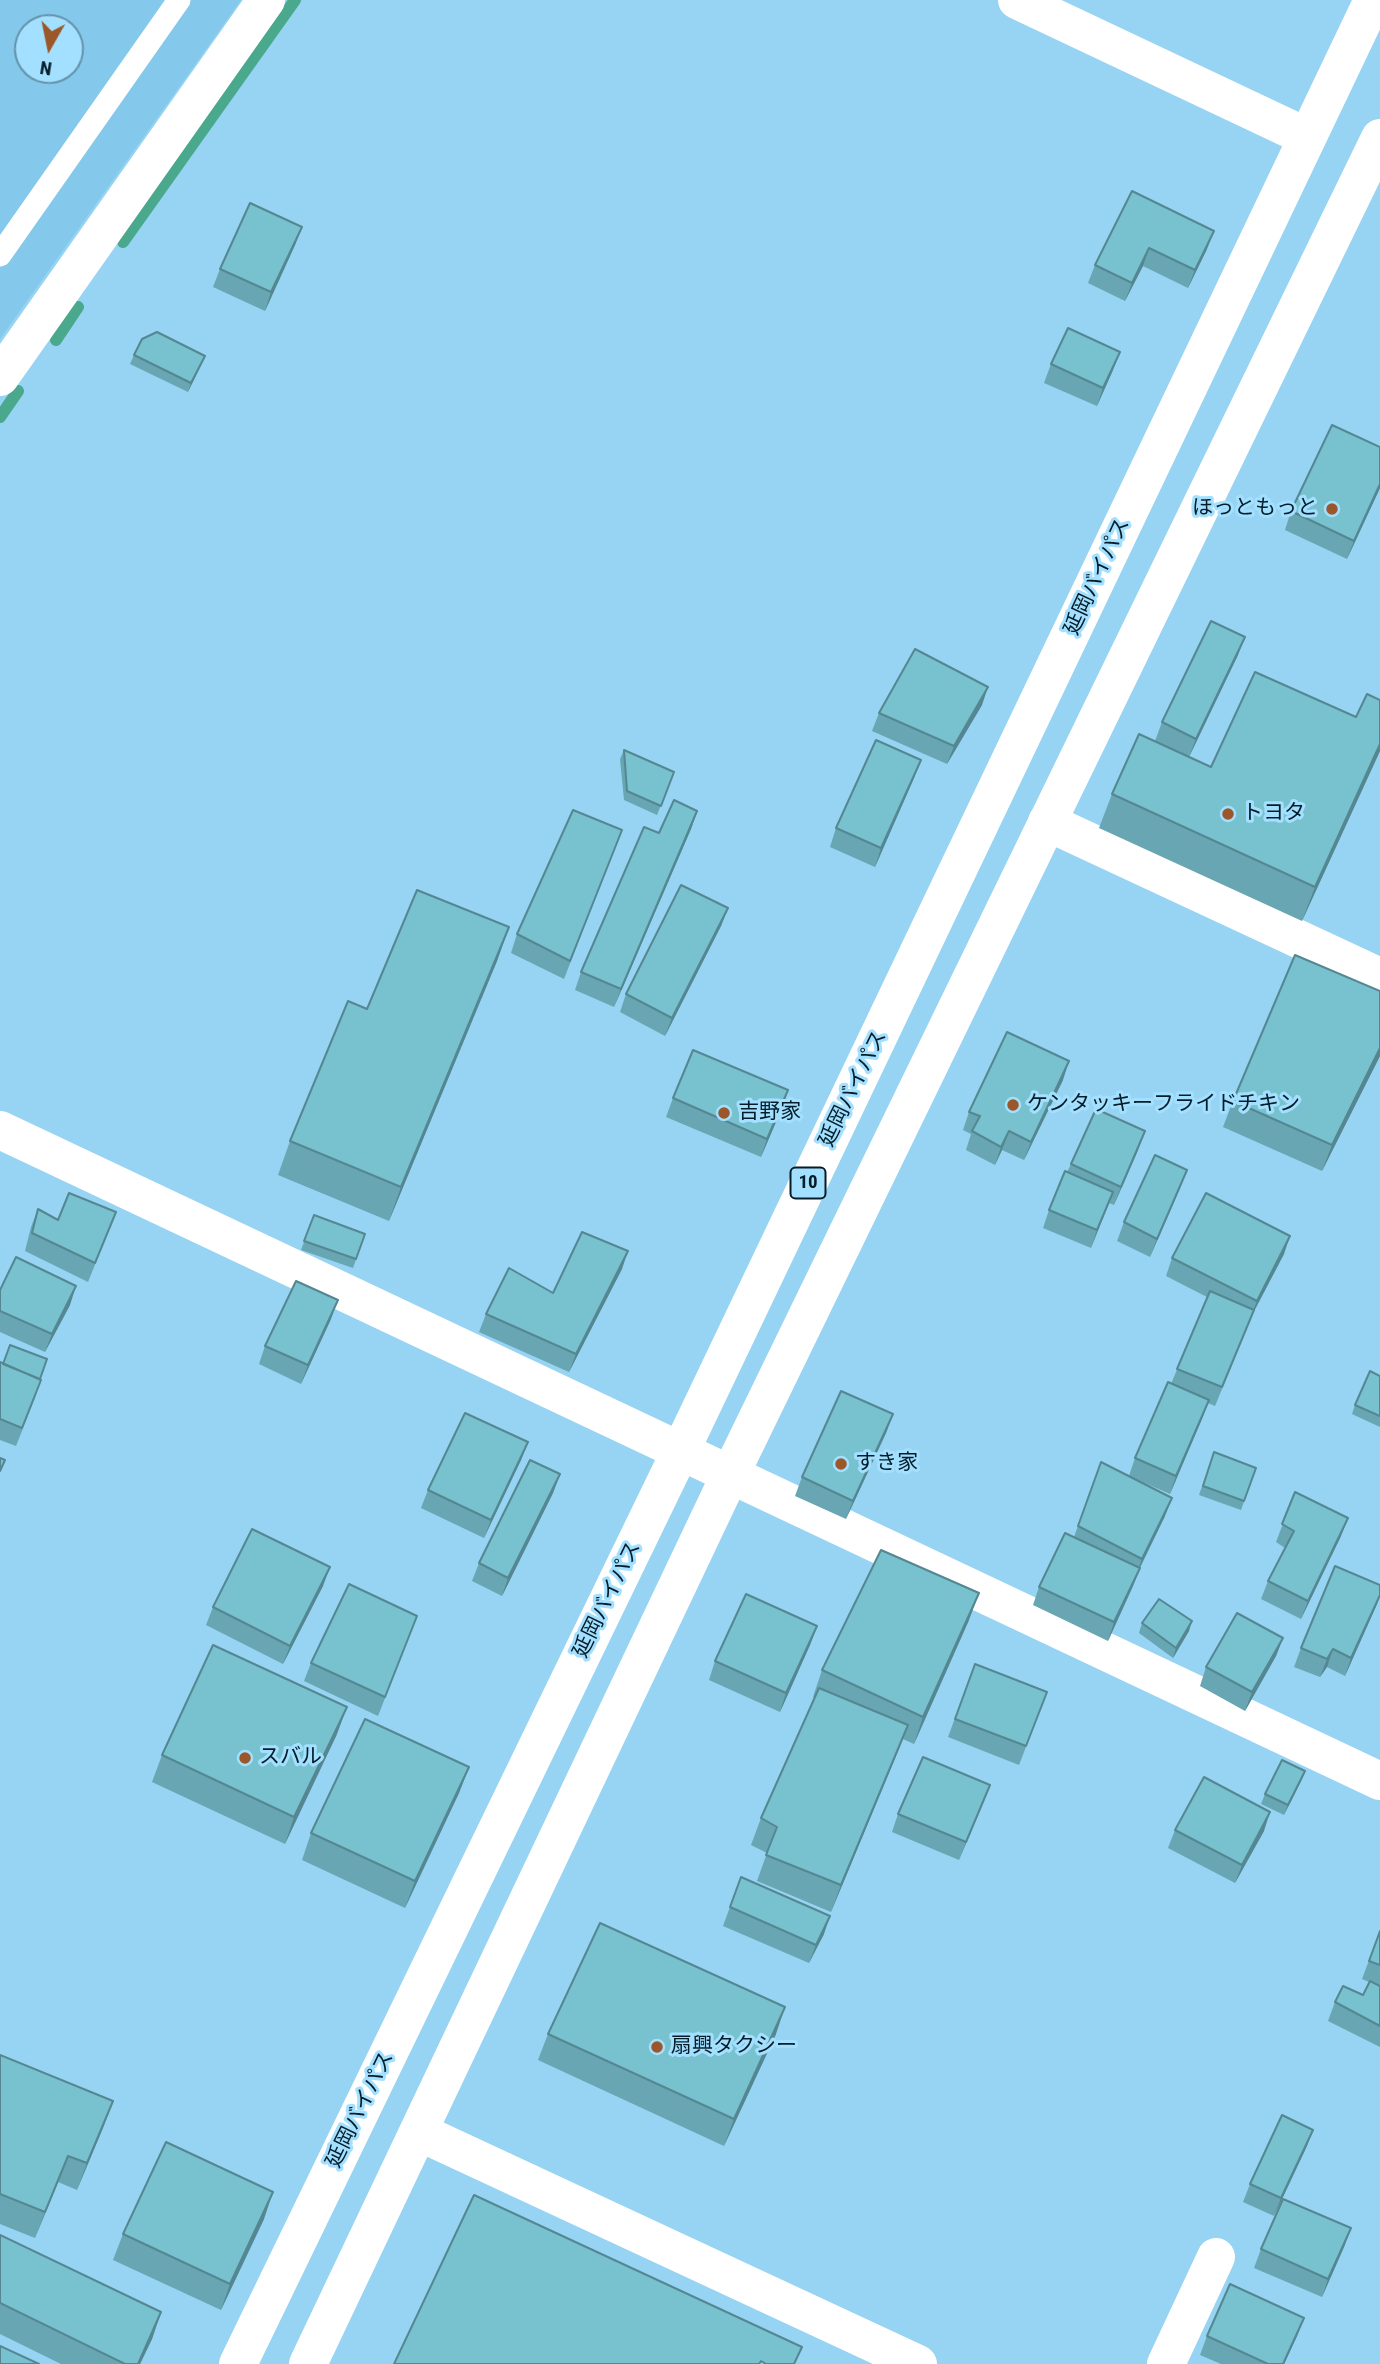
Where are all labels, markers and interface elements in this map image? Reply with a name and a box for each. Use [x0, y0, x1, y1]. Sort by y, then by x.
north arrow [14, 14, 84, 84]
text: N [38, 56, 54, 81]
place label: ほっともっと [1192, 496, 1318, 522]
marker: ほっともっと [1324, 501, 1340, 517]
street label: 延岡バイパス [1060, 515, 1136, 639]
place label: トヨタ [1242, 801, 1305, 827]
marker: トヨタ [1220, 806, 1236, 822]
street label: 延岡バイパス [815, 1027, 893, 1151]
place label: ケンタッキーフライドチキン [1027, 1092, 1300, 1118]
marker: ケンタッキーフライドチキン [1005, 1097, 1021, 1113]
place label: 吉野家 [738, 1100, 801, 1126]
marker: 吉野家 [716, 1105, 732, 1121]
road number: 10 [790, 1168, 826, 1198]
place label: すき家 [855, 1451, 918, 1477]
marker: すき家 [833, 1456, 849, 1472]
street label: 延岡バイパス [569, 1538, 647, 1662]
place label: スバル [259, 1745, 322, 1771]
marker: スバル [237, 1750, 253, 1766]
place label: 扇興タクシー [671, 2034, 797, 2060]
marker: 扇興タクシー [649, 2039, 665, 2055]
street label: 延岡バイパス [322, 2048, 400, 2172]

